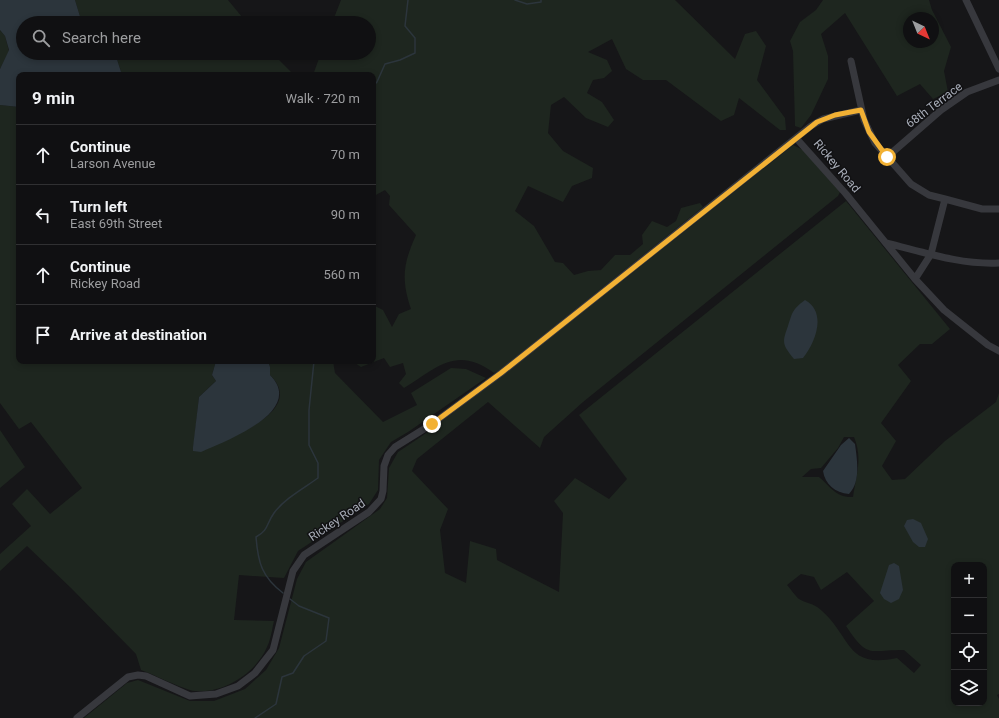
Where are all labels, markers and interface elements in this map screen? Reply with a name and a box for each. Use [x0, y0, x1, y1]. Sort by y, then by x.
north arrow [903, 12, 939, 48]
search box [16, 16, 376, 60]
icon: search [30, 27, 52, 49]
text: Search here [62, 29, 141, 47]
street label: 68th Terrace [903, 79, 965, 131]
text: 9 min [32, 88, 75, 108]
text: Walk · 720 m [285, 91, 360, 106]
street label: Rickey Road [811, 137, 863, 195]
text: Continue [70, 138, 131, 156]
icon: ahead [32, 144, 54, 166]
text: 70 m [331, 147, 360, 162]
route start [878, 148, 896, 166]
text: Larson Avenue [70, 156, 156, 171]
text: Turn left [70, 198, 127, 216]
icon: left [32, 204, 54, 226]
text: 90 m [331, 207, 360, 222]
text: East 69th Street [70, 216, 162, 231]
text: Continue [70, 258, 131, 276]
icon: ahead [32, 264, 54, 286]
text: 560 m [323, 267, 360, 282]
text: Rickey Road [70, 276, 140, 291]
icon: arrive [32, 324, 54, 346]
text: Arrive at destination [70, 326, 207, 344]
route end [423, 415, 441, 433]
street label: Rickey Road [306, 496, 368, 544]
map controls [951, 562, 987, 706]
button: + [951, 562, 987, 598]
button: − [951, 598, 987, 634]
button: locate [951, 634, 987, 670]
button: layers [951, 670, 987, 706]

